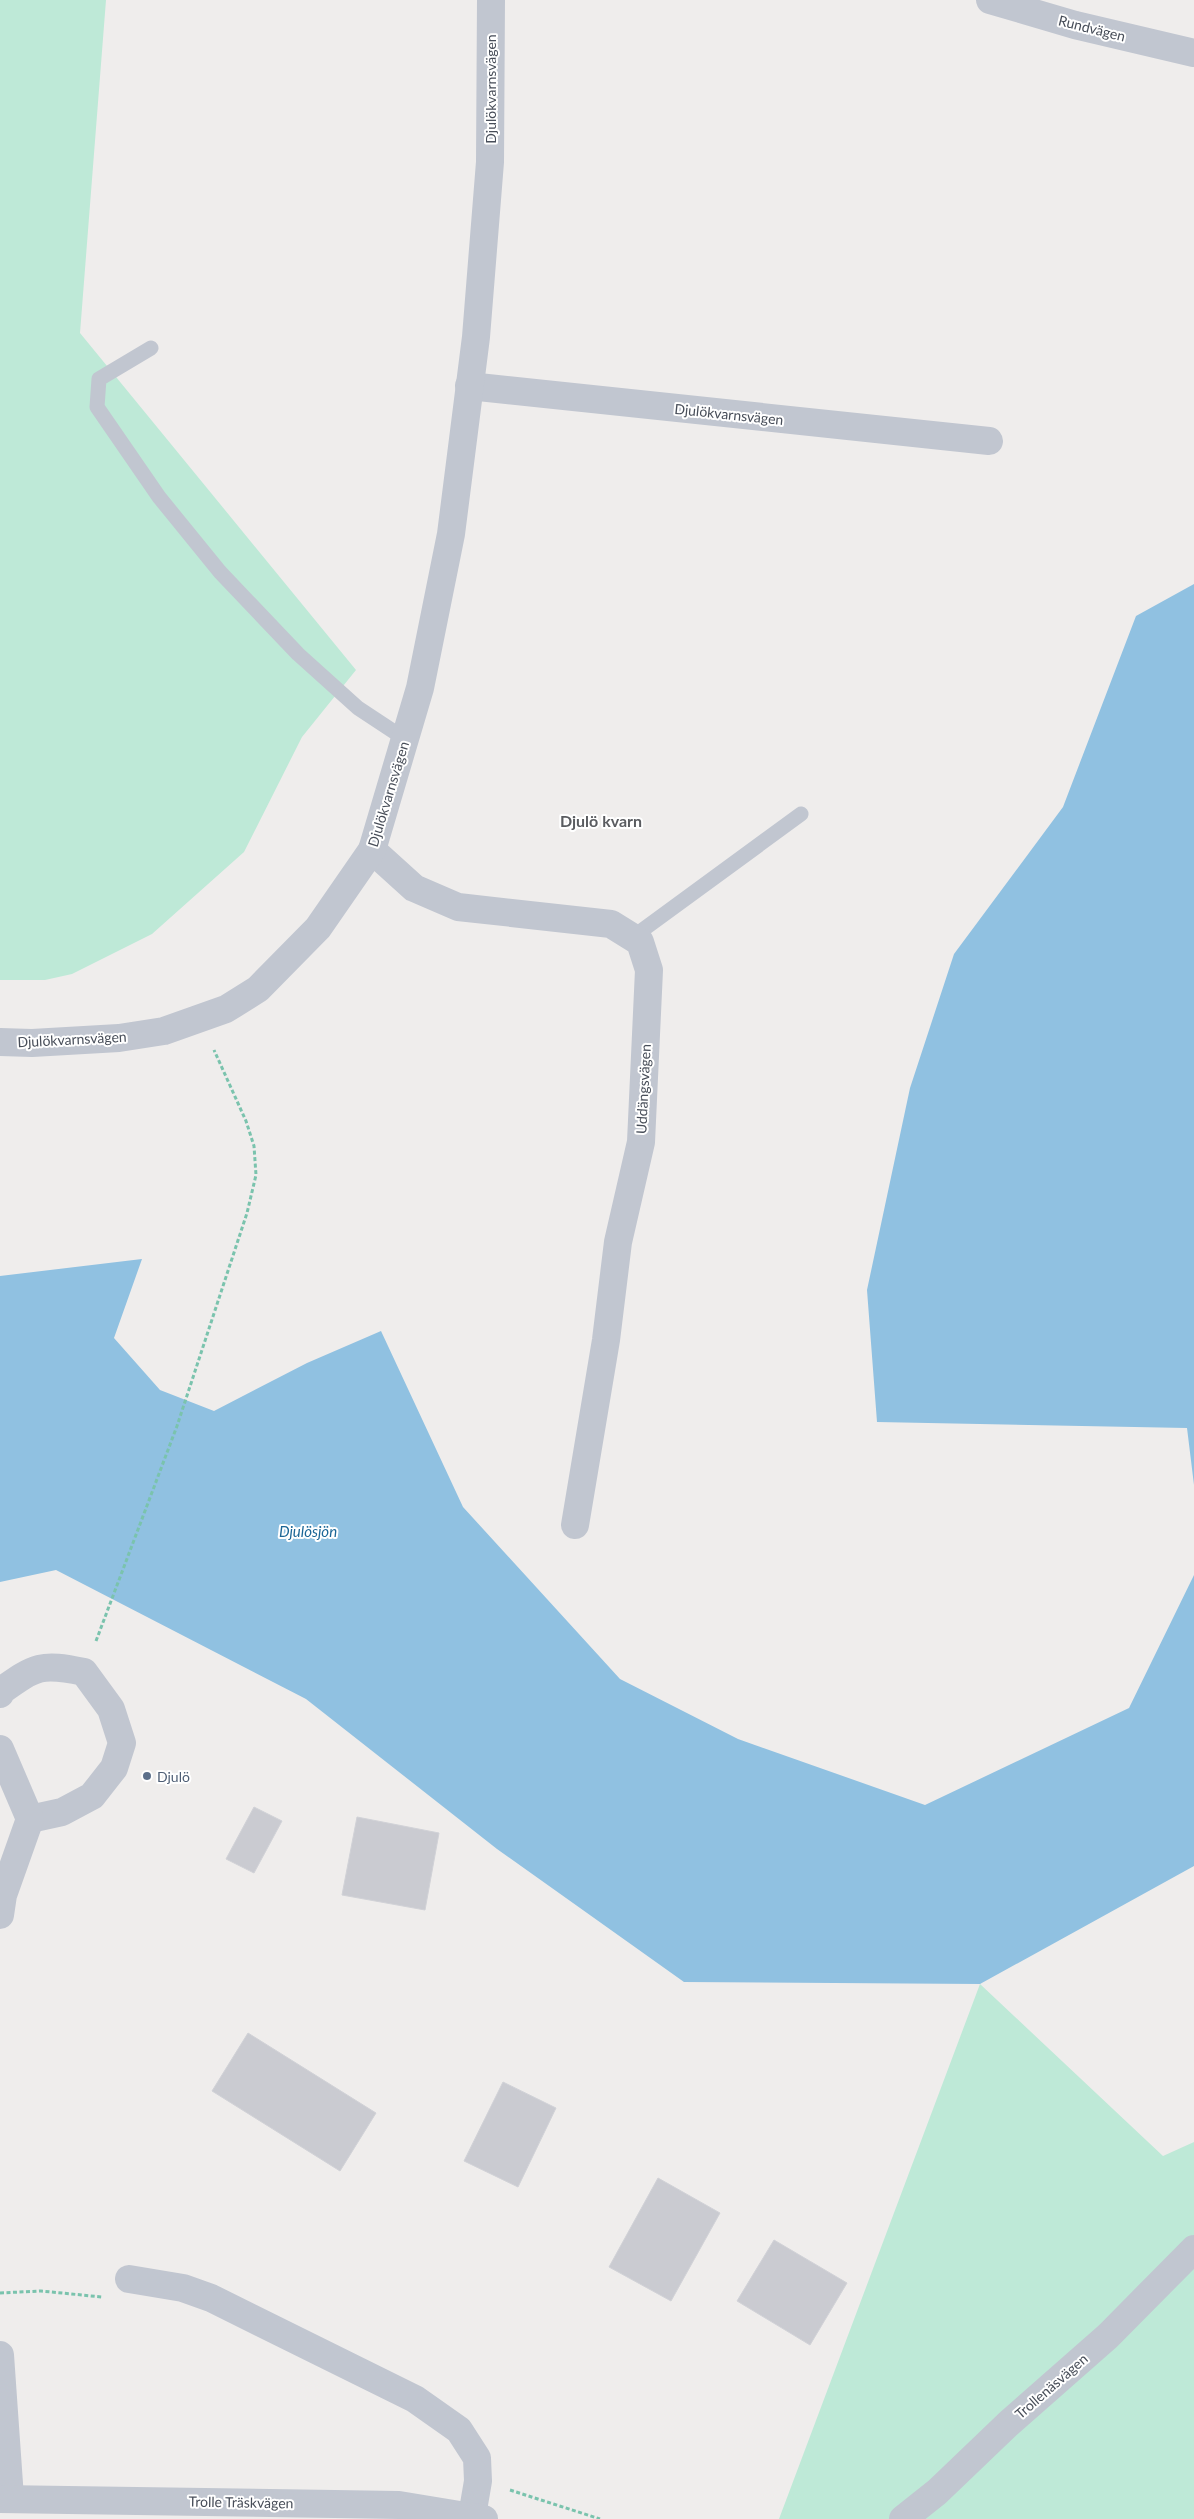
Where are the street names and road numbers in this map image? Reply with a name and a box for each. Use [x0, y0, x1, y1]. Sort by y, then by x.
street label: Rundvägen [1057, 11, 1127, 45]
street label: Djulökvarnsvägen [482, 34, 499, 144]
street label: Djulökvarnsvägen [674, 400, 784, 428]
street label: Djulökvarnsvägen [364, 739, 412, 849]
street label: Djulökvarnsvägen [17, 1028, 127, 1050]
street label: Uddängsvägen [632, 1044, 654, 1134]
street label: Trollenäsvägen [1011, 2350, 1091, 2422]
street label: Trolle Träskvägen [188, 2493, 294, 2511]

